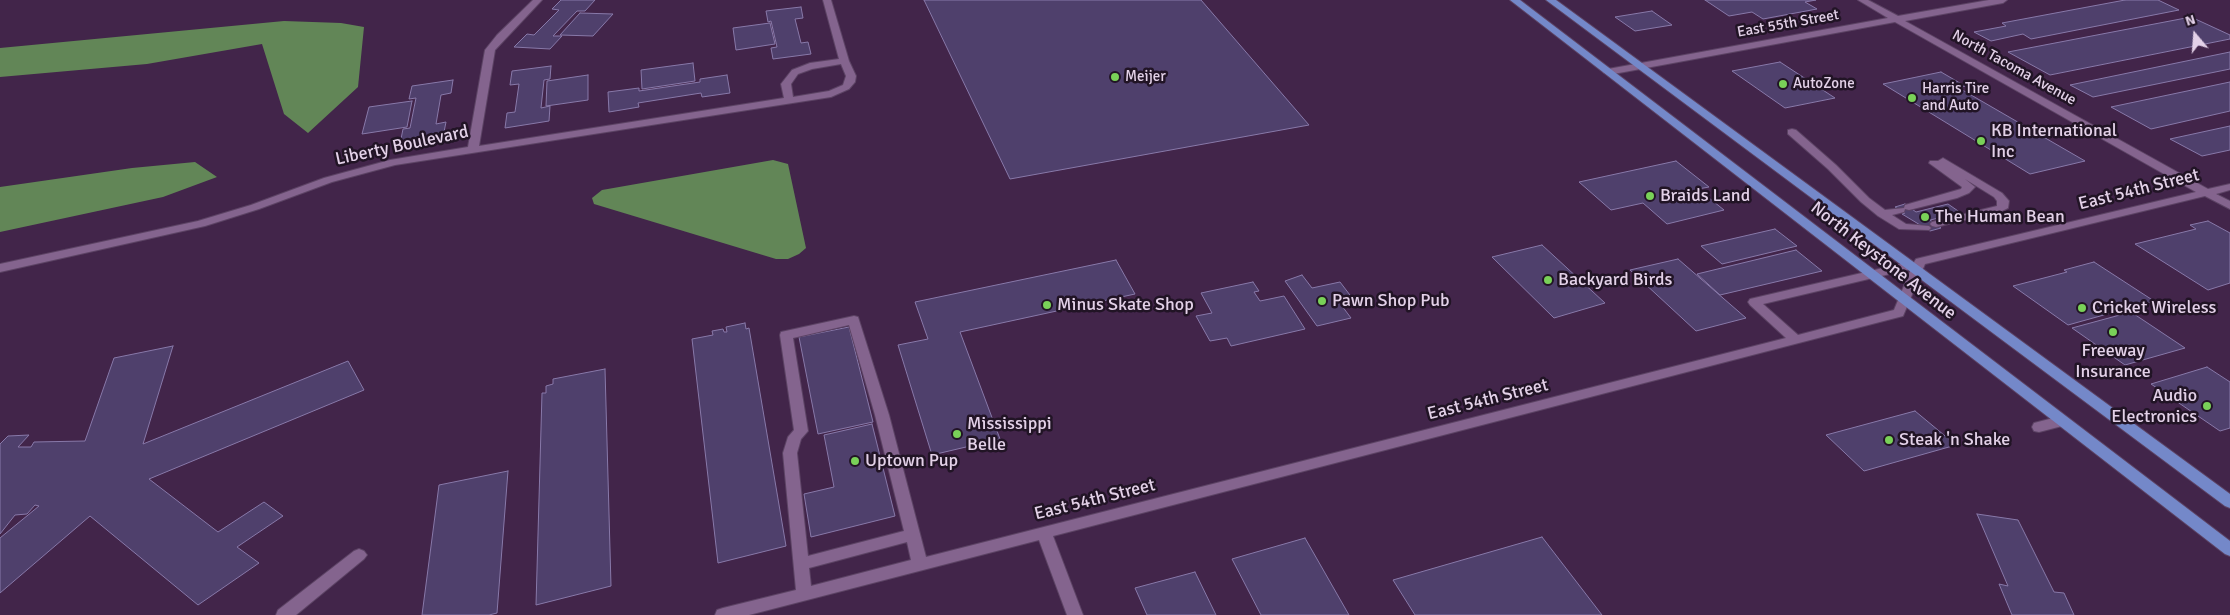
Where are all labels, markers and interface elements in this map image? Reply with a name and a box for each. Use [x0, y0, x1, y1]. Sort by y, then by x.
street label: East 55th Street [1736, 6, 1840, 42]
north arrow [2170, 10, 2220, 60]
text: N [2183, 11, 2197, 30]
street label: North Tacoma Avenue [1949, 26, 2079, 110]
place label: Meijer [1125, 68, 1166, 86]
marker: Meijer [1109, 71, 1121, 83]
place label: AutoZone [1793, 75, 1855, 93]
marker: AutoZone [1777, 78, 1789, 90]
place label: Harris Tire and Auto [1922, 80, 1989, 115]
marker: Harris Tire and Auto [1906, 92, 1918, 104]
place label: KB International Inc [1991, 120, 2117, 162]
street label: Liberty Boulevard [333, 121, 471, 171]
marker: KB International Inc [1975, 135, 1987, 147]
street label: East 54th Street [2076, 165, 2202, 215]
place label: Braids Land [1660, 185, 1750, 207]
marker: Braids Land [1644, 190, 1656, 202]
street label: North Keystone Avenue [1806, 197, 1960, 325]
place label: The Human Bean [1935, 206, 2065, 228]
marker: The Human Bean [1919, 211, 1931, 223]
place label: Backyard Birds [1558, 269, 1672, 291]
marker: Backyard Birds [1542, 274, 1554, 286]
place label: Pawn Shop Pub [1332, 290, 1449, 312]
place label: Minus Skate Shop [1057, 294, 1194, 316]
marker: Pawn Shop Pub [1316, 295, 1328, 307]
place label: Cricket Wireless [2092, 297, 2216, 319]
marker: Minus Skate Shop [1041, 299, 1053, 311]
marker: Cricket Wireless [2076, 302, 2088, 314]
marker: Freeway Insurance [2107, 326, 2119, 338]
place label: Freeway Insurance [2075, 340, 2151, 382]
street label: East 54th Street [1425, 375, 1551, 425]
place label: Audio Electronics [2111, 385, 2197, 428]
marker: Audio Electronics [2201, 400, 2213, 412]
place label: Mississippi Belle [967, 413, 1052, 456]
marker: Mississippi Belle [951, 428, 963, 440]
place label: Steak 'n Shake [1899, 429, 2010, 451]
marker: Steak 'n Shake [1883, 434, 1895, 446]
place label: Uptown Pup [865, 450, 958, 472]
marker: Uptown Pup [849, 455, 861, 467]
street label: East 54th Street [1032, 475, 1158, 525]

